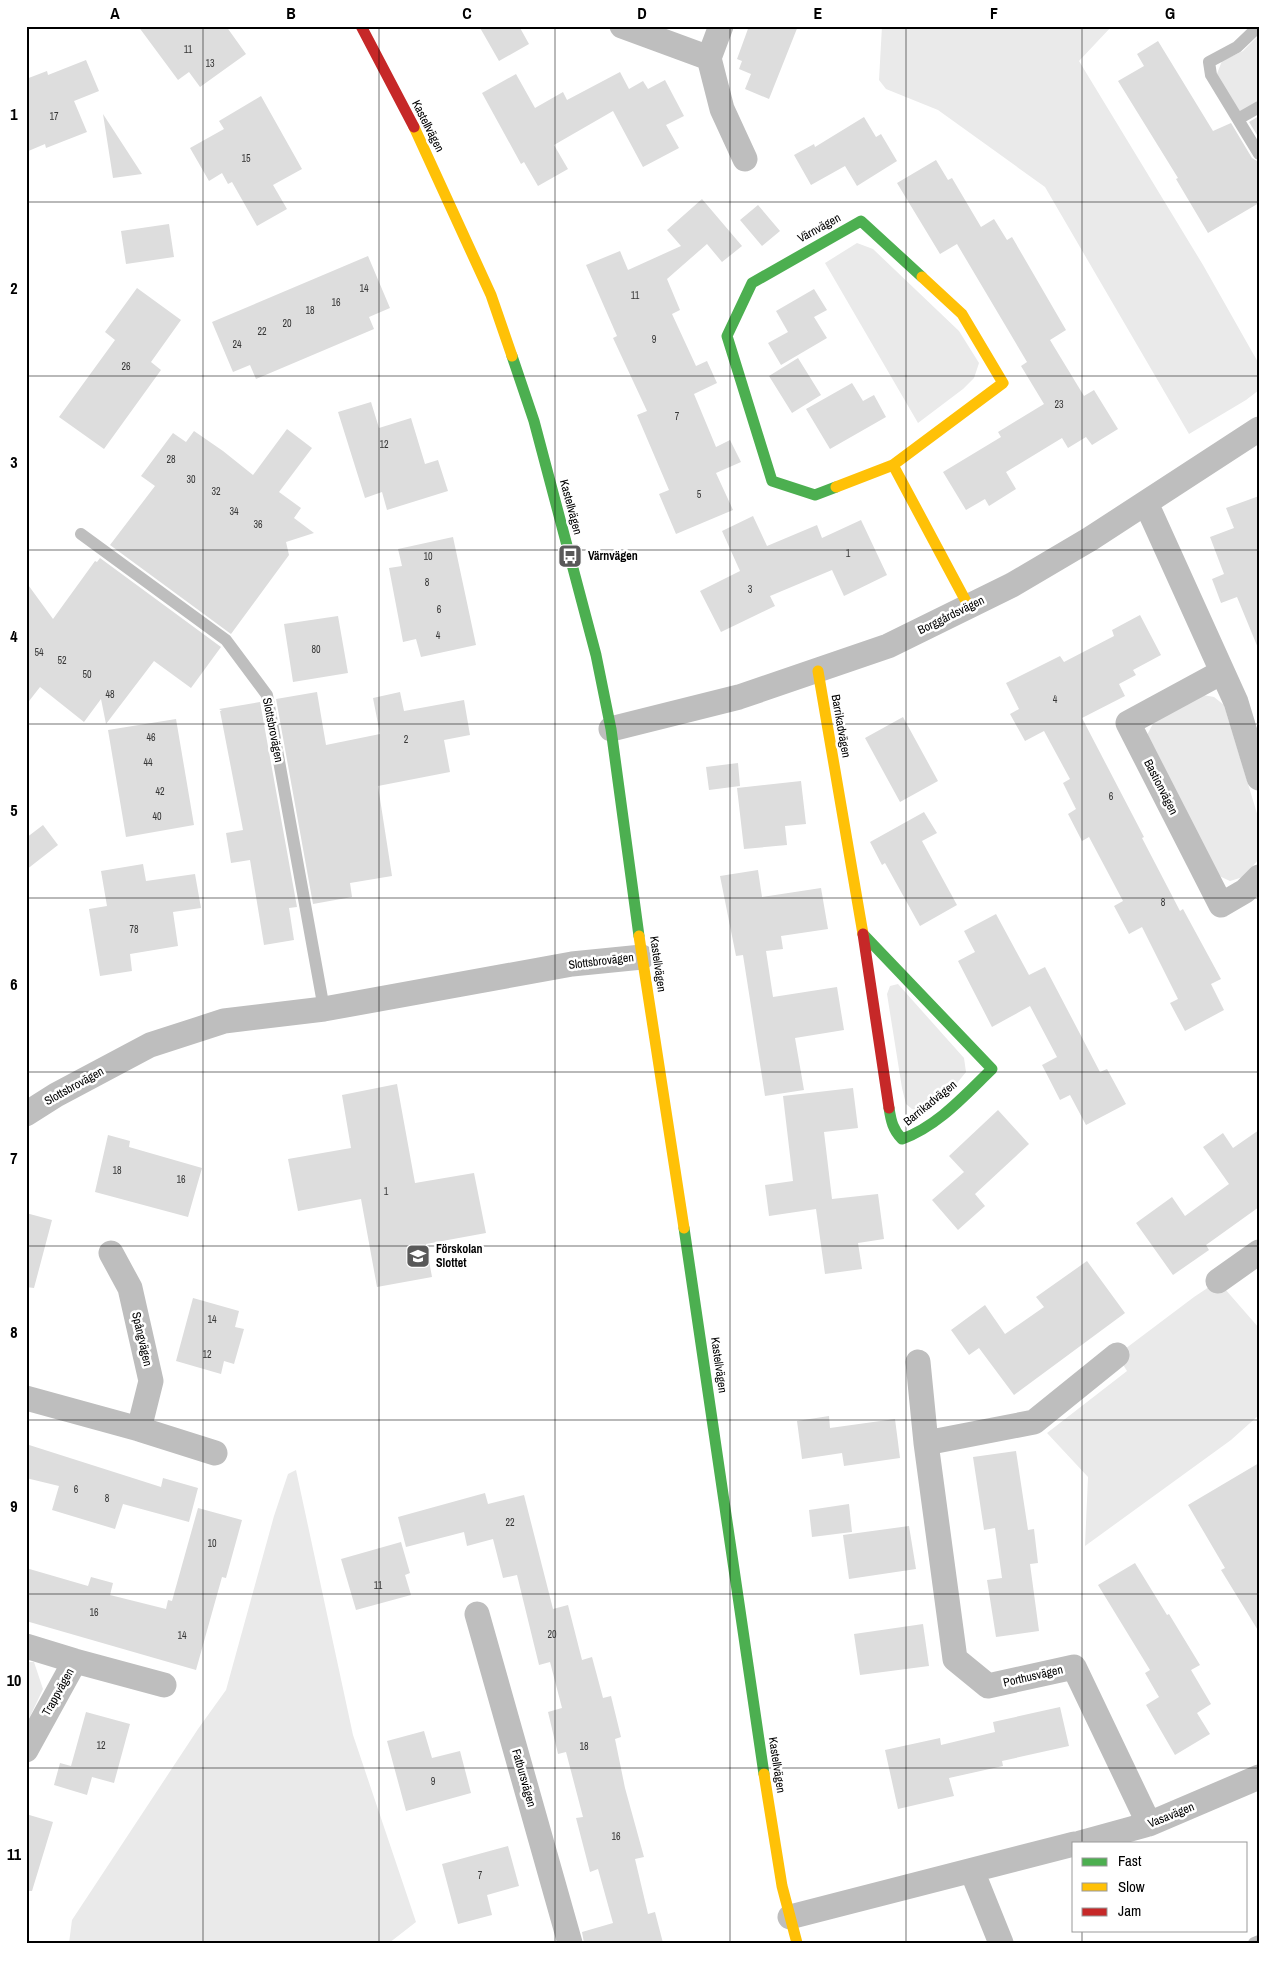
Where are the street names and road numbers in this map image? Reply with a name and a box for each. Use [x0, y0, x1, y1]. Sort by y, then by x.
street label: Kastellvägen [408, 97, 448, 155]
street label: Värnvägen [795, 210, 843, 246]
street label: Kastellvägen [556, 478, 586, 536]
street label: Borggårdsvägen [915, 592, 987, 638]
street label: Barrikadvägen [828, 693, 854, 759]
street label: Slottsbrovägen [259, 696, 287, 764]
street label: Bastionvägen [1140, 757, 1182, 817]
street label: Kastellvägen [646, 935, 670, 993]
street label: Slottsbrovägen [567, 949, 635, 973]
street label: Slottsbrovägen [41, 1063, 107, 1109]
street label: Barrikadvägen [900, 1077, 960, 1129]
street label: Spångvägen [128, 1310, 156, 1368]
street label: Kastellvägen [707, 1336, 731, 1394]
street label: Porthusvägen [1002, 1661, 1064, 1691]
street label: Trappvägen [38, 1665, 78, 1719]
street label: Kastellvägen [765, 1736, 789, 1794]
street label: Fatbursvägen [508, 1747, 540, 1809]
street label: Vasavägen [1146, 1798, 1196, 1832]

